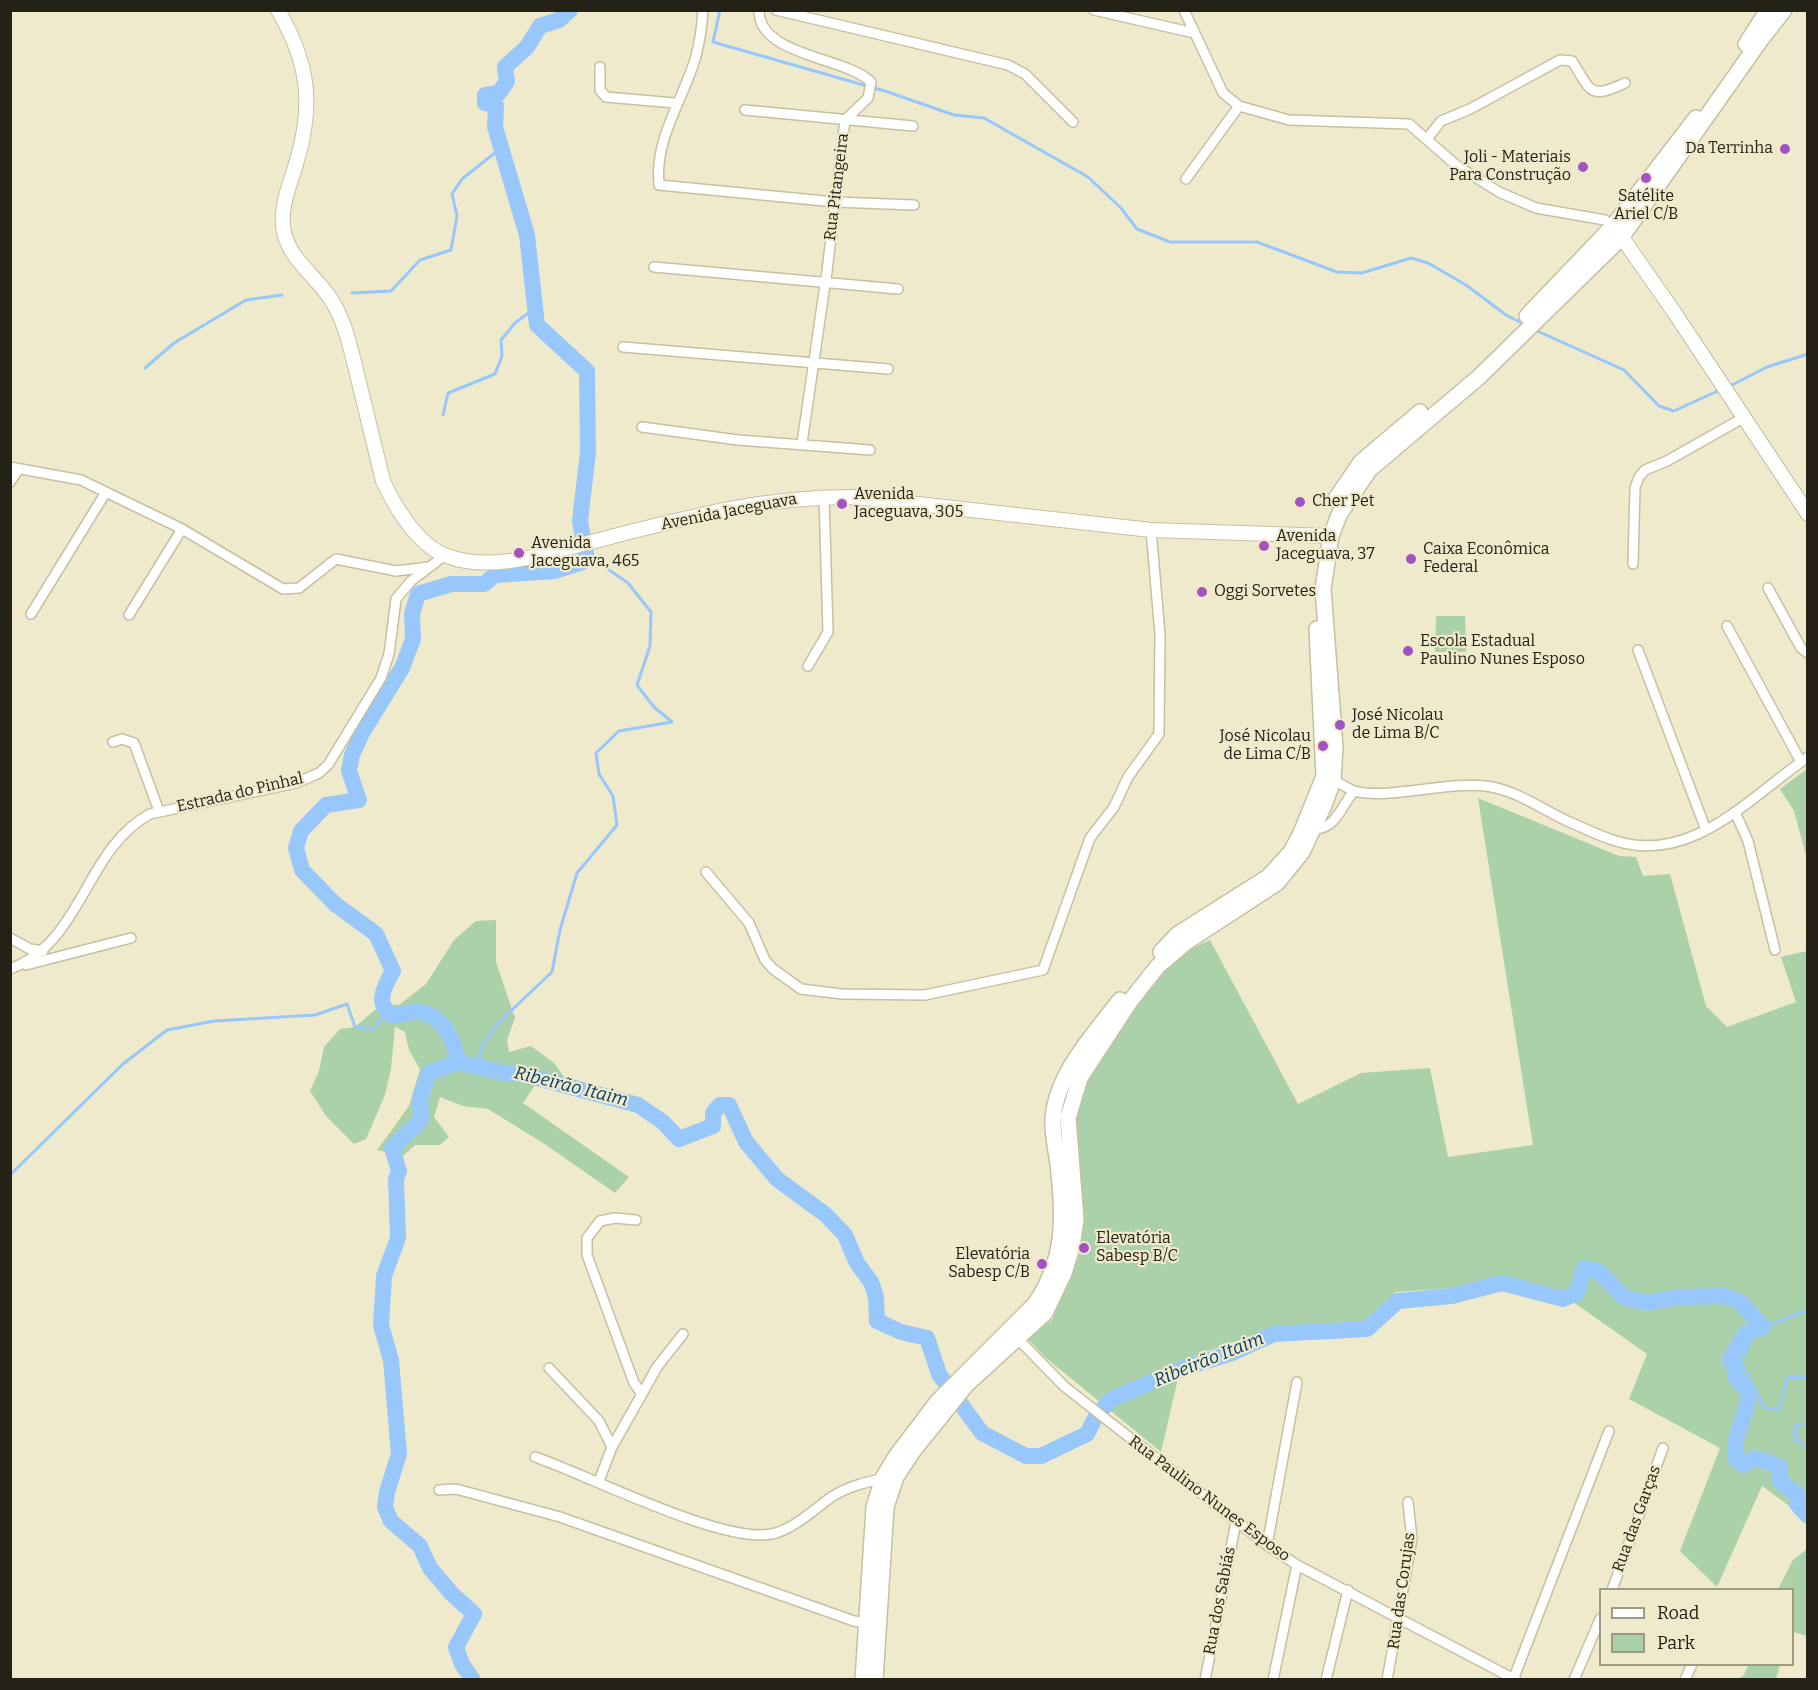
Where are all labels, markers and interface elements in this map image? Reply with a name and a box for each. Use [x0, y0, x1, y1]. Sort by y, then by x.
street label: Rua Pitangeira [821, 132, 853, 242]
place label: Da Terrinha [1685, 139, 1773, 159]
marker: Da Terrinha [1778, 142, 1792, 156]
place label: Joli - Materiais Para Construção [1449, 148, 1571, 186]
marker: Joli - Materiais Para Construção [1576, 160, 1590, 174]
marker: Satélite Ariel C/B [1639, 171, 1653, 185]
place label: Satélite Ariel C/B [1614, 187, 1678, 225]
place label: Avenida Jaceguava, 305 [854, 485, 963, 523]
street label: Avenida Jaceguava [659, 489, 799, 535]
place label: Cher Pet [1312, 492, 1375, 512]
marker: Cher Pet [1293, 495, 1307, 509]
marker: Avenida Jaceguava, 305 [835, 497, 849, 511]
place label: Avenida Jaceguava, 37 [1276, 527, 1375, 565]
place label: Avenida Jaceguava, 465 [531, 534, 639, 572]
marker: Avenida Jaceguava, 37 [1257, 539, 1271, 553]
place label: Caixa Econômica Federal [1423, 540, 1549, 578]
marker: Avenida Jaceguava, 465 [512, 546, 526, 560]
marker: Caixa Econômica Federal [1404, 552, 1418, 566]
place label: Oggi Sorvetes [1214, 582, 1316, 602]
marker: Oggi Sorvetes [1195, 585, 1209, 599]
place label: Escola Estadual Paulino Nunes Esposo [1420, 632, 1585, 670]
marker: Escola Estadual Paulino Nunes Esposo [1401, 644, 1415, 658]
place label: José Nicolau de Lima B/C [1352, 706, 1444, 744]
marker: José Nicolau de Lima B/C [1333, 718, 1347, 732]
place label: José Nicolau de Lima C/B [1219, 727, 1311, 765]
marker: José Nicolau de Lima C/B [1316, 739, 1330, 753]
street label: Estrada do Pinhal [175, 769, 305, 817]
water label: Ribeirão Itaim [512, 1062, 630, 1112]
place label: Elevatória Sabesp B/C [1096, 1229, 1178, 1267]
marker: Elevatória Sabesp B/C [1077, 1241, 1091, 1255]
place label: Elevatória Sabesp C/B [948, 1245, 1030, 1283]
marker: Elevatória Sabesp C/B [1035, 1257, 1049, 1271]
water label: Ribeirão Itaim [1151, 1328, 1267, 1392]
street label: Rua Paulino Nunes Esposo [1125, 1432, 1293, 1566]
street label: Rua das Garças [1609, 1463, 1665, 1575]
street label: Rua das Corujas [1384, 1531, 1420, 1651]
street label: Rua dos Sabiás [1200, 1545, 1240, 1657]
legend [1599, 1588, 1794, 1666]
text: Road [1657, 1602, 1699, 1624]
text: Park [1657, 1632, 1695, 1654]

